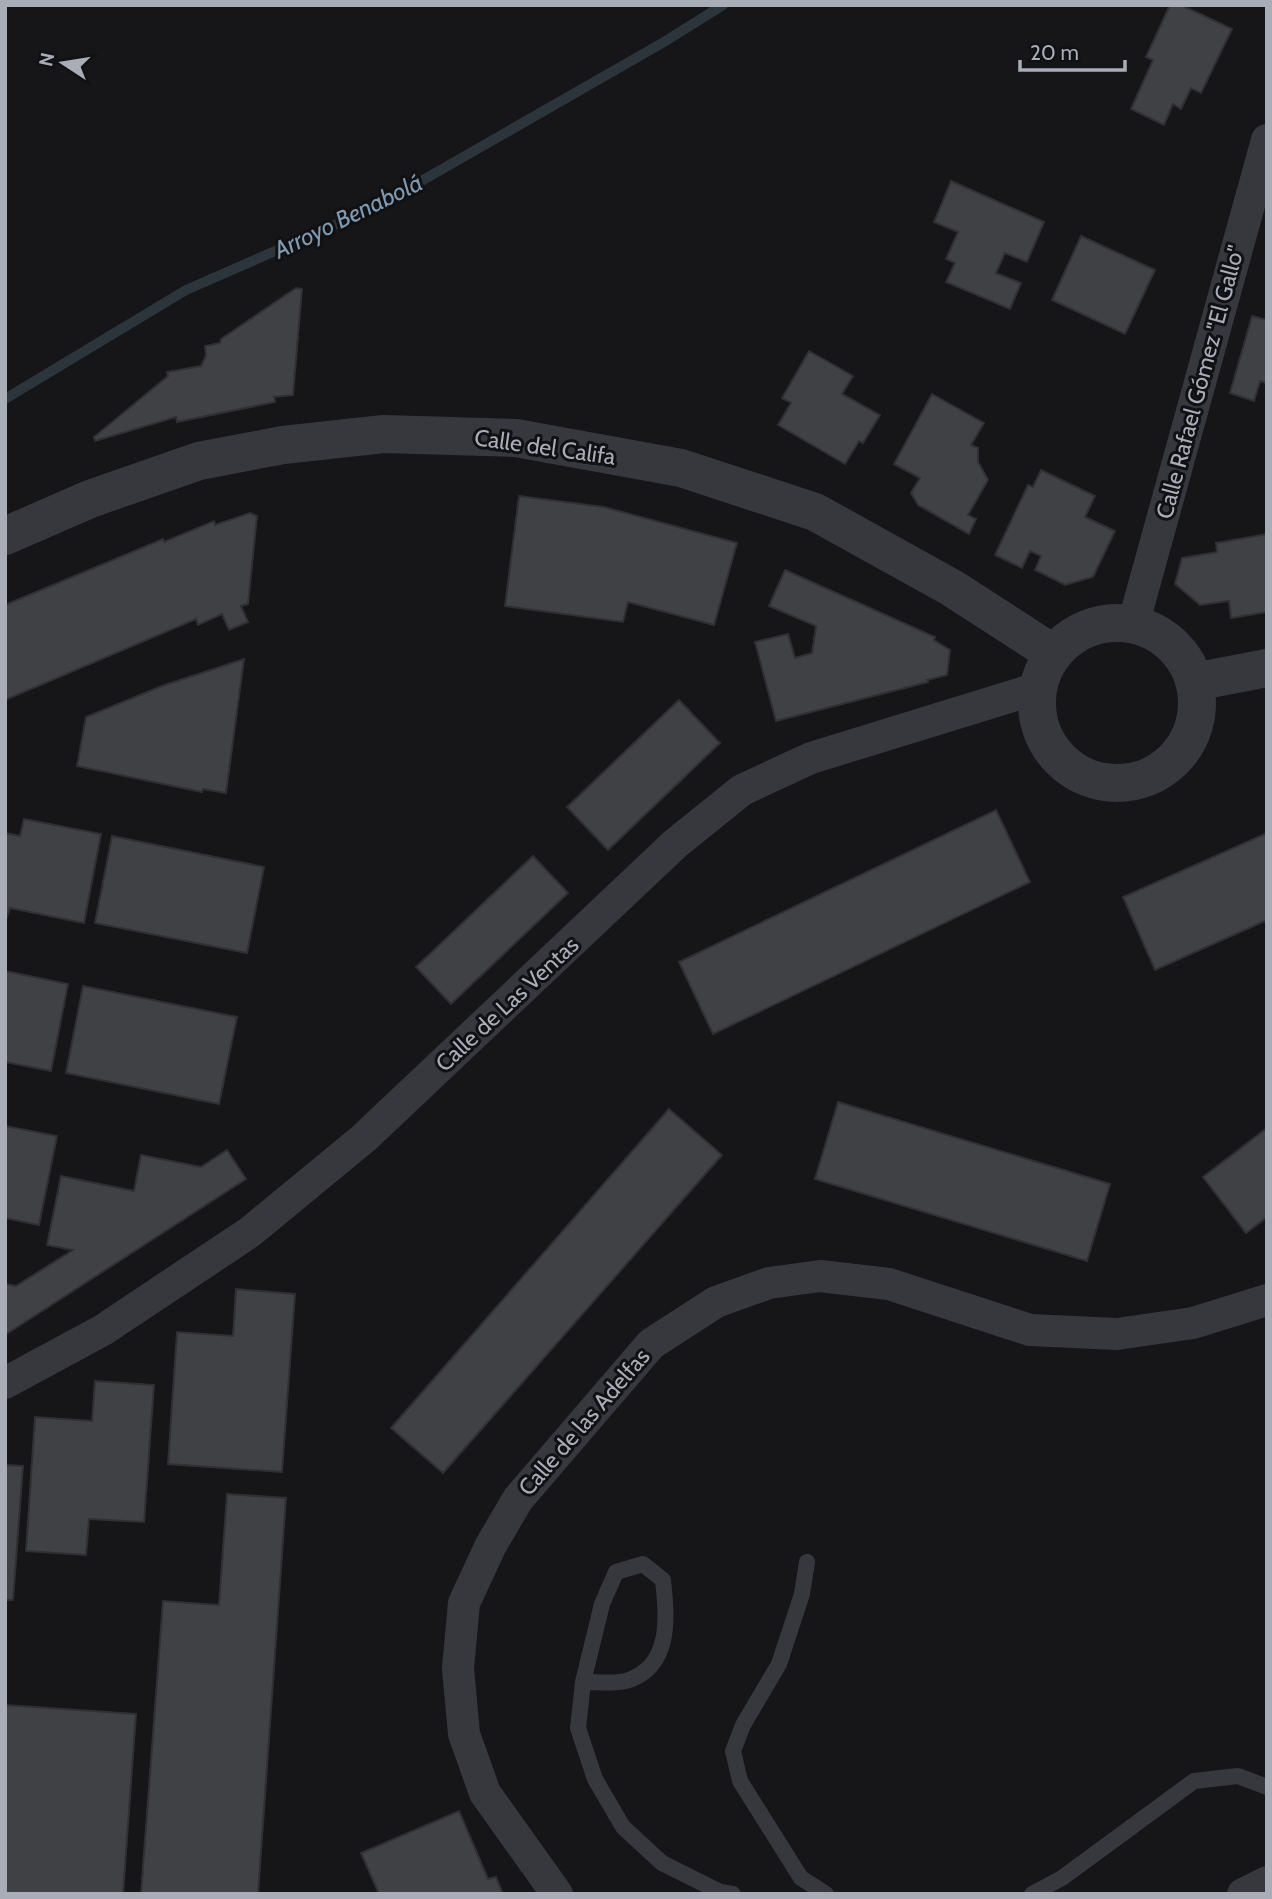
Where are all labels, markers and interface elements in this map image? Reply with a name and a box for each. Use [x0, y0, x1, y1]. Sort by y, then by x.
north arrow [28, 28, 98, 98]
scale bar [1020, 28, 1125, 72]
text: 20 m [1030, 40, 1079, 65]
text: N [34, 51, 60, 69]
water label: Arroyo Benabolá [268, 168, 427, 265]
street label: Calle Rafael Gómez "El Gallo" [1150, 242, 1250, 522]
street label: Calle del Califa [473, 423, 617, 471]
street label: Calle de Las Ventas [430, 931, 584, 1077]
street label: Calle de las Adelfas [513, 1343, 655, 1501]

